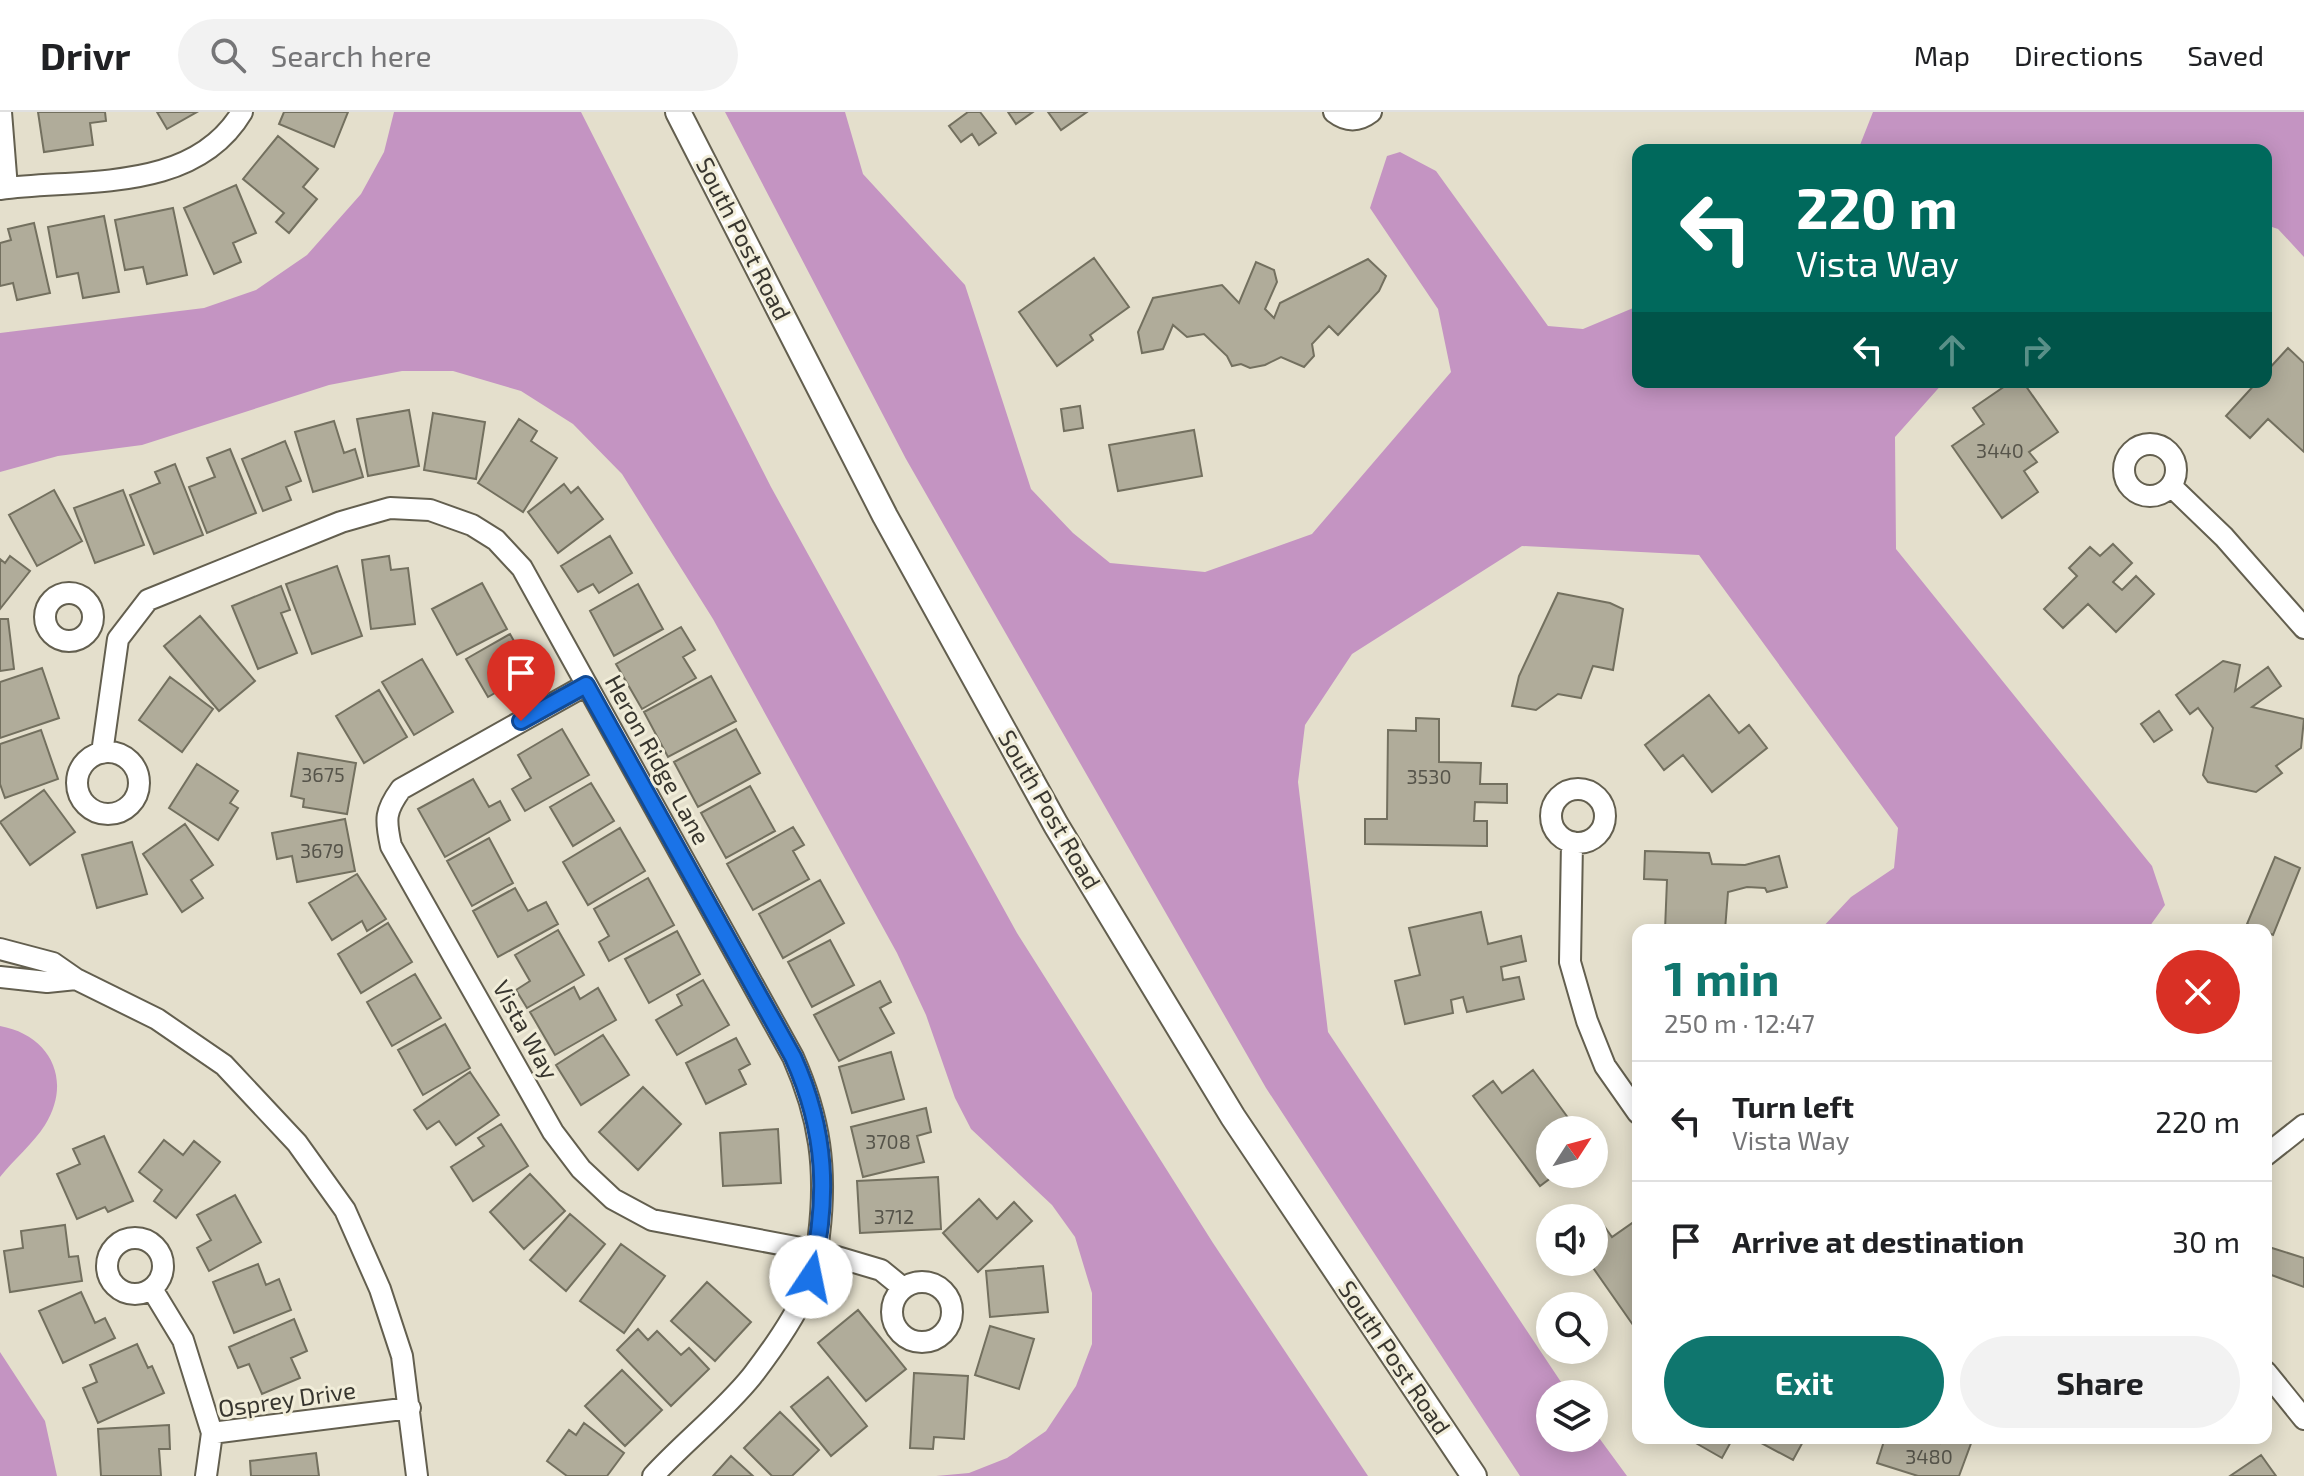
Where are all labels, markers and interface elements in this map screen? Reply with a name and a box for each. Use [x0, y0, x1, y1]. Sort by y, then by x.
search box [178, 19, 738, 91]
text: Drivr [40, 32, 130, 78]
icon: search [206, 33, 250, 77]
text: Search here [270, 37, 432, 73]
text: Map [1914, 38, 1970, 72]
text: Directions [2014, 38, 2143, 72]
text: Saved [2187, 38, 2264, 72]
street label: South Post Road [691, 152, 798, 325]
text: 220 m [1796, 173, 1958, 240]
icon: left [1664, 176, 1768, 280]
text: Vista Way [1796, 241, 1959, 284]
icon: left [1846, 328, 1890, 372]
icon: ahead [1930, 328, 1974, 372]
icon: right [2014, 328, 2058, 372]
house number: 3440 [1976, 438, 2024, 462]
pin [487, 639, 555, 721]
icon: arrive [499, 651, 543, 695]
street label: Heron Ridge Lane [600, 669, 717, 849]
street label: South Post Road [993, 725, 1108, 894]
house number: 3675 [301, 762, 345, 786]
house number: 3530 [1406, 764, 1452, 788]
house number: 3679 [300, 838, 344, 862]
text: 1 min [1664, 948, 1780, 1006]
button: close [2156, 950, 2240, 1034]
street label: Vista Way [487, 975, 565, 1084]
text: 250 m · 12:47 [1664, 1007, 1815, 1038]
text: Turn left [1732, 1088, 1854, 1124]
icon: left [1664, 1099, 1708, 1143]
text: 220 m [2155, 1103, 2240, 1139]
north arrow [1536, 1116, 1608, 1188]
map controls [1536, 1116, 1608, 1452]
text: Vista Way [1732, 1124, 1850, 1155]
house number: 3708 [865, 1129, 911, 1153]
house number: 3712 [874, 1204, 914, 1228]
button: sound [1536, 1204, 1608, 1276]
icon: arrive [1664, 1219, 1708, 1263]
text: Arrive at destination [1732, 1223, 2024, 1259]
text: 30 m [2172, 1223, 2240, 1259]
position arrow [769, 1235, 853, 1319]
street label: South Post Road [1333, 1275, 1457, 1439]
button: search [1536, 1292, 1608, 1364]
button: Exit [1664, 1336, 1944, 1428]
button: Share [1960, 1336, 2240, 1428]
street label: Osprey Drive [216, 1374, 358, 1423]
button: layers [1536, 1380, 1608, 1452]
house number: 3480 [1905, 1444, 1953, 1468]

